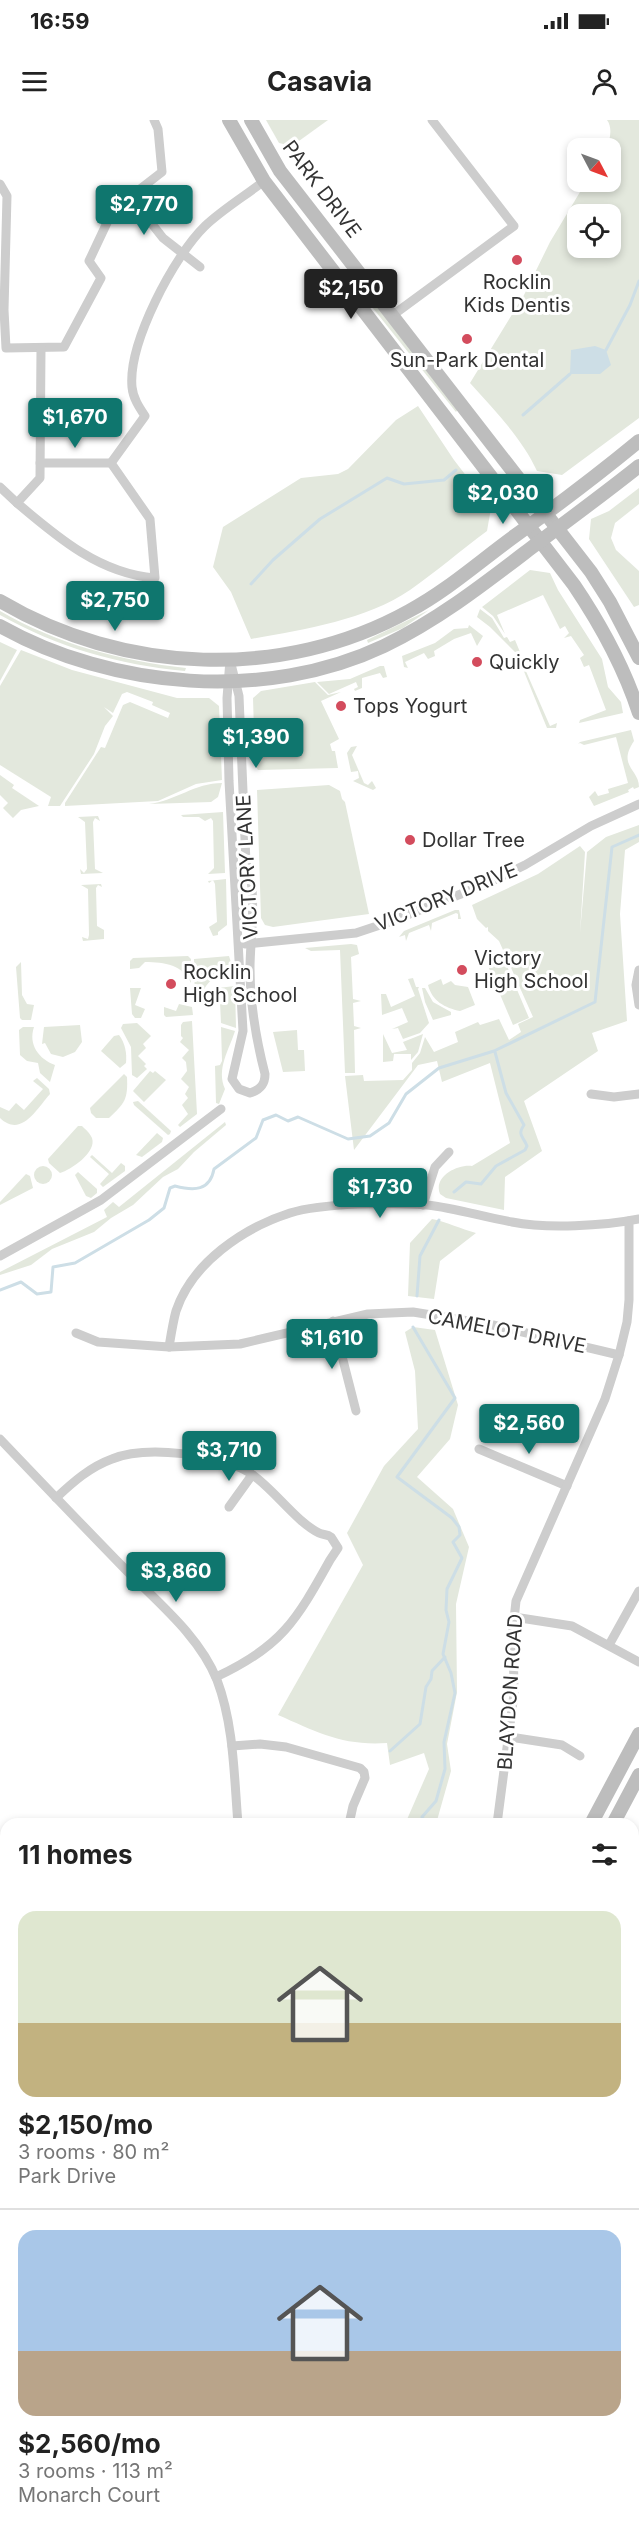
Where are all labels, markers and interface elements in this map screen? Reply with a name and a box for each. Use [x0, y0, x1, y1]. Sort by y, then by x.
text: 16:59 [30, 8, 89, 34]
icon: menu [18, 65, 51, 98]
text: Casavia [267, 65, 372, 98]
icon: person [588, 65, 621, 98]
street label: PARK DRIVE [278, 136, 366, 242]
north arrow [567, 138, 621, 192]
map controls [567, 138, 621, 258]
pin: $2,770 [95, 185, 193, 236]
text: $2,770 [110, 192, 178, 216]
button: locate [567, 204, 621, 258]
marker: Rocklin Kids Dentis [510, 253, 524, 267]
pin: $2,150 [302, 269, 400, 320]
place label: Rocklin Kids Dentis [464, 270, 570, 317]
text: $2,150 [318, 276, 384, 300]
marker: Sun-Park Dental [460, 332, 474, 346]
place label: Sun-Park Dental [390, 348, 544, 372]
pin: $1,670 [26, 398, 124, 449]
text: $1,670 [42, 405, 108, 429]
pin: $2,030 [454, 474, 552, 525]
text: $2,030 [467, 481, 539, 505]
pin: $2,750 [66, 581, 164, 632]
text: $2,750 [80, 588, 150, 612]
place label: Quickly [489, 650, 560, 674]
marker: Quickly [470, 655, 484, 669]
place label: Tops Yogurt [353, 694, 468, 718]
marker: Tops Yogurt [334, 699, 348, 713]
pin: $1,390 [207, 718, 305, 769]
text: $1,390 [222, 725, 290, 749]
street label: VICTORY LANE [231, 794, 263, 940]
place label: Dollar Tree [422, 828, 525, 852]
marker: Dollar Tree [403, 833, 417, 847]
street label: VICTORY DRIVE [371, 858, 521, 936]
place label: Victory High School [474, 946, 588, 993]
place label: Rocklin High School [183, 960, 297, 1007]
marker: Victory High School [455, 963, 469, 977]
marker: Rocklin High School [164, 977, 178, 991]
pin: $1,730 [331, 1168, 429, 1219]
text: $1,730 [347, 1175, 413, 1199]
street label: CAMELOT DRIVE [426, 1304, 588, 1358]
pin: $1,610 [283, 1319, 381, 1370]
text: $1,610 [301, 1326, 363, 1350]
pin: $2,560 [480, 1404, 578, 1455]
text: $2,560 [493, 1411, 565, 1435]
pin: $3,710 [180, 1431, 278, 1482]
text: $3,710 [196, 1438, 262, 1462]
pin: $3,860 [127, 1552, 225, 1603]
text: $3,860 [140, 1559, 212, 1583]
street label: BLAYDON ROAD [493, 1613, 527, 1771]
icon: filters [588, 1838, 621, 1871]
text: 11 homes [18, 1839, 133, 1870]
icon: home [266, 1950, 374, 2058]
text: $2,150/mo [18, 2109, 153, 2140]
text: 3 rooms · 80 m² [18, 2140, 169, 2164]
text: Park Drive [18, 2164, 116, 2188]
icon: home [266, 2269, 374, 2377]
text: $2,560/mo [18, 2428, 161, 2459]
text: 3 rooms · 113 m² [18, 2459, 173, 2483]
text: Monarch Court [18, 2483, 160, 2507]

